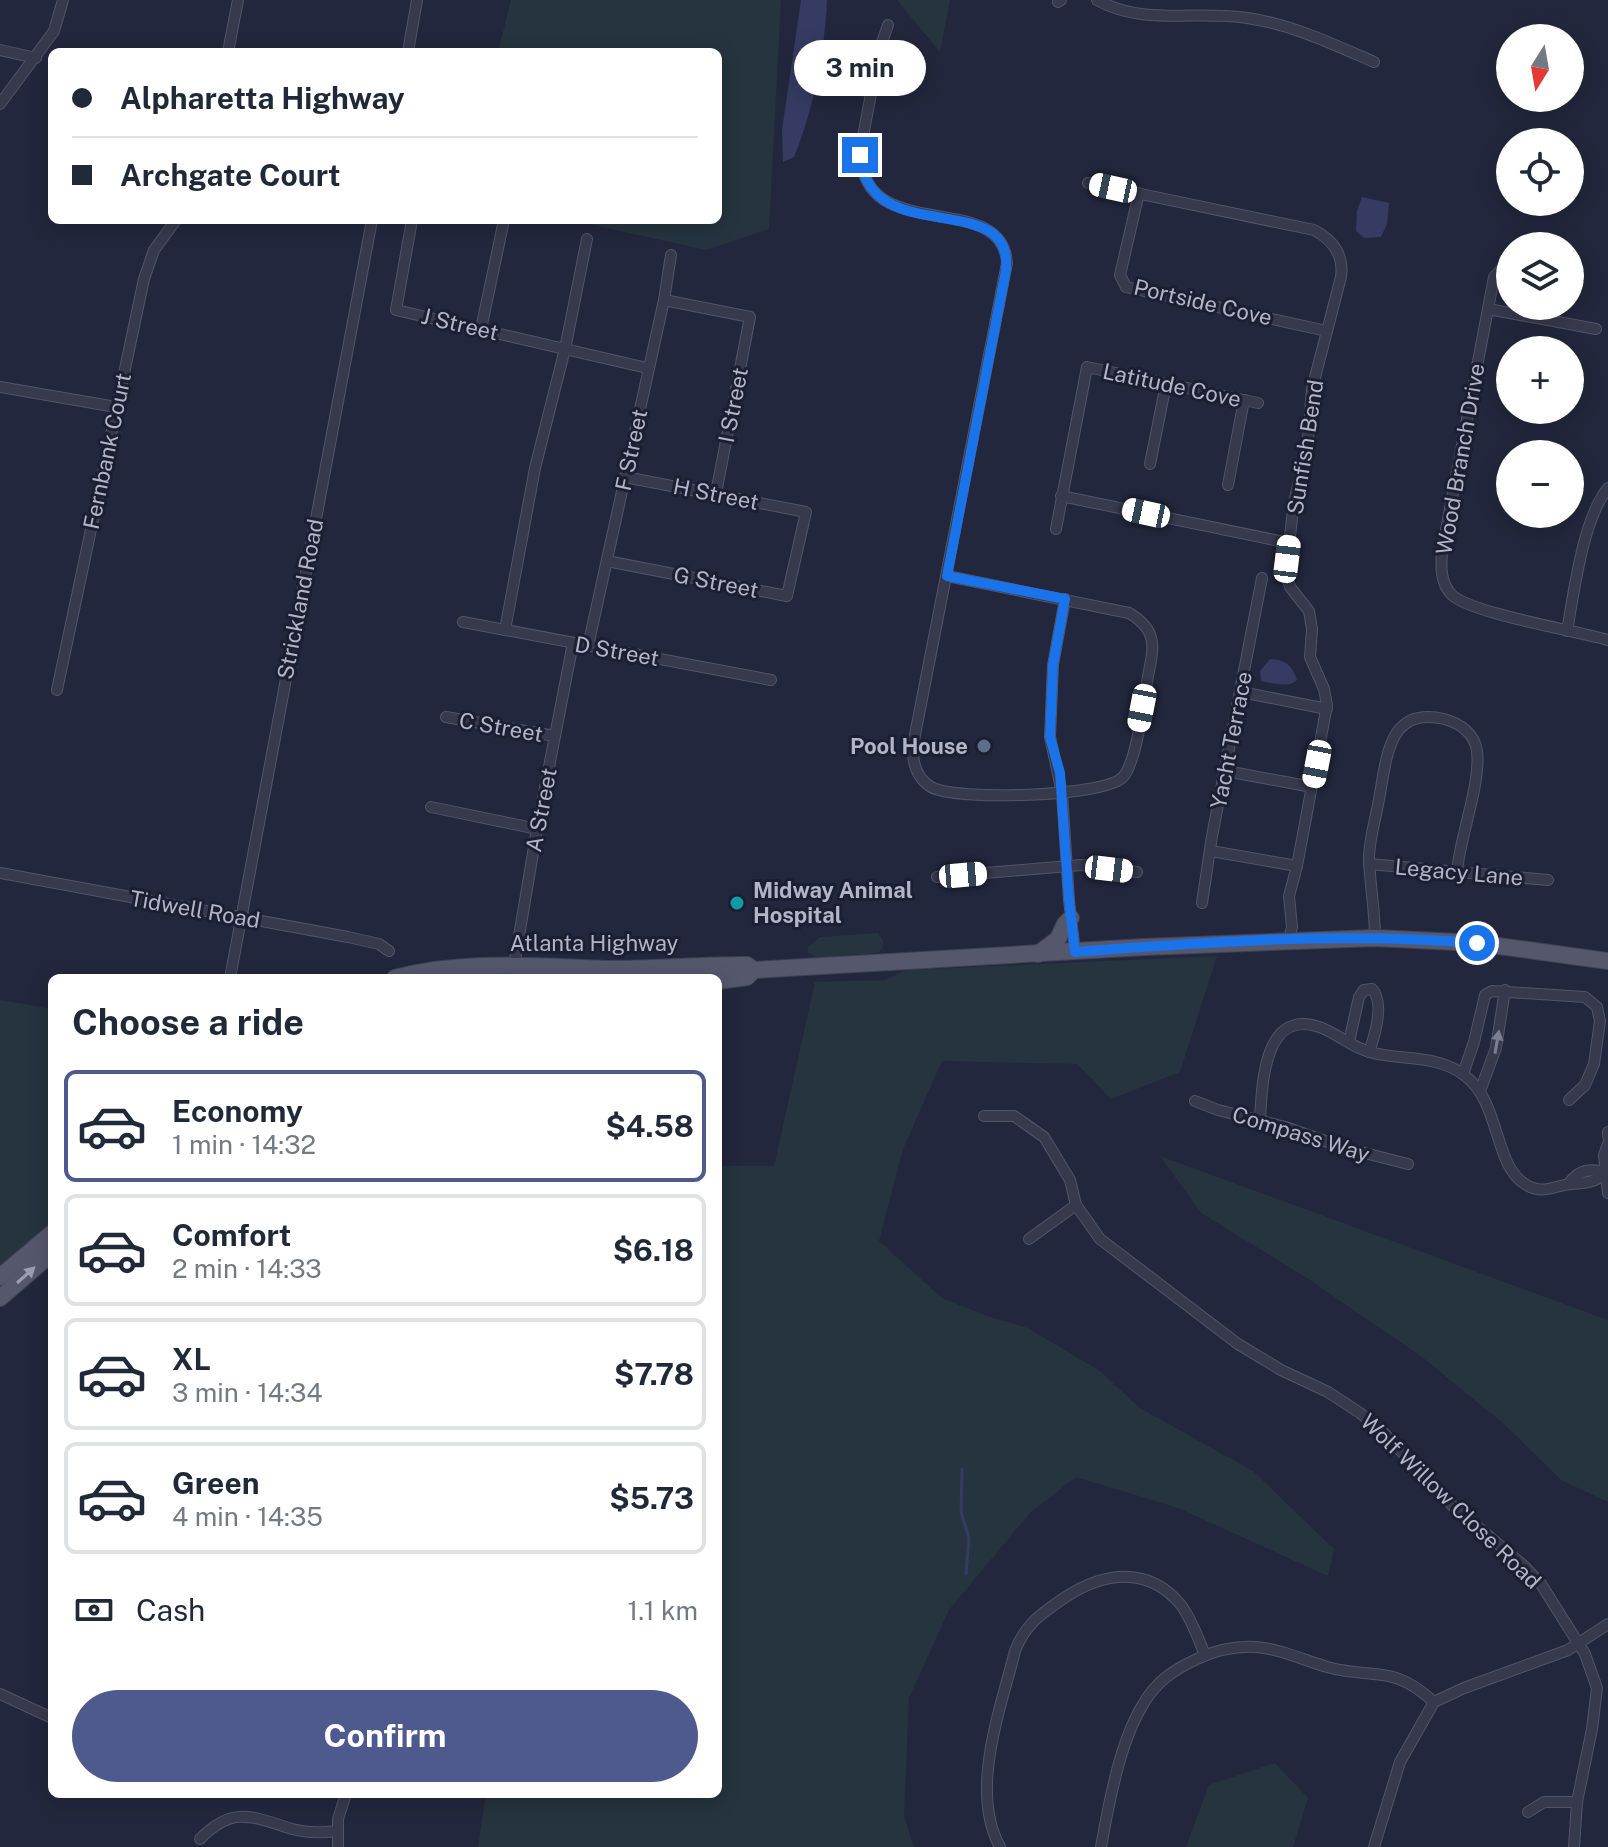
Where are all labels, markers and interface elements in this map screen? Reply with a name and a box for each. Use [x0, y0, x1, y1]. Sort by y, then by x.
north arrow [1496, 24, 1584, 112]
map controls [1496, 24, 1584, 528]
callout: 3 min [794, 39, 926, 95]
text: 3 min [826, 52, 894, 83]
text: Alpharetta Highway [120, 80, 405, 116]
button: locate [1496, 128, 1584, 216]
route end [842, 137, 878, 173]
text: Archgate Court [120, 157, 340, 193]
car [1087, 171, 1139, 205]
button: layers [1496, 232, 1584, 320]
street label: Portside Cove [1131, 273, 1275, 331]
street label: J Street [419, 303, 501, 345]
button: + [1496, 336, 1584, 424]
street label: Latitude Cove [1100, 358, 1244, 412]
street label: Wood Branch Drive [1430, 361, 1490, 557]
street label: I Street [713, 365, 753, 445]
street label: Fernbank Court [78, 370, 136, 532]
street label: Sunfish Bend [1281, 378, 1329, 516]
street label: F Street [610, 407, 652, 493]
button: − [1496, 440, 1584, 528]
street label: H Street [671, 473, 761, 515]
car [1120, 496, 1172, 530]
street label: Strickland Road [272, 516, 328, 682]
car [1272, 534, 1302, 584]
street label: G Street [671, 561, 761, 603]
street label: D Street [573, 631, 661, 671]
street label: Yacht Terrace [1205, 669, 1257, 811]
car [1126, 682, 1158, 734]
street label: C Street [457, 707, 545, 747]
place label: Pool House [850, 733, 968, 759]
marker: Pool House [975, 737, 993, 755]
car [1301, 738, 1333, 790]
street label: A Street [520, 766, 562, 854]
street label: Legacy Lane [1394, 853, 1524, 891]
car [1084, 854, 1134, 884]
car [938, 861, 988, 889]
place label: Midway Animal Hospital [753, 877, 913, 928]
street label: Tidwell Road [128, 885, 262, 933]
marker: Midway Animal Hospital [728, 894, 746, 912]
route start [1459, 925, 1495, 961]
street label: Atlanta Highway [510, 930, 679, 956]
text: Choose a ride [72, 1001, 304, 1043]
one-way arrow [1491, 1029, 1503, 1054]
icon: car [76, 1090, 148, 1162]
text: Economy [172, 1093, 303, 1129]
street label: Compass Way [1229, 1101, 1373, 1167]
text: $4.58 [605, 1108, 694, 1144]
text: 1 min · 14:32 [172, 1129, 316, 1160]
icon: car [76, 1214, 148, 1286]
text: Comfort [172, 1217, 291, 1253]
text: $6.18 [613, 1232, 694, 1268]
text: 2 min · 14:33 [172, 1253, 322, 1284]
one-way arrow [15, 1267, 35, 1284]
icon: car [76, 1338, 148, 1410]
text: XL [172, 1341, 211, 1377]
text: $7.78 [614, 1356, 694, 1392]
text: 3 min · 14:34 [172, 1377, 323, 1408]
street label: Wolf Willow Close Road [1356, 1408, 1546, 1594]
icon: car [76, 1462, 148, 1534]
text: Green [172, 1465, 259, 1501]
text: $5.73 [609, 1480, 694, 1516]
text: 4 min · 14:35 [172, 1501, 323, 1532]
icon: cash [72, 1588, 116, 1632]
text: Cash [136, 1592, 205, 1628]
text: 1.1 km [628, 1595, 698, 1626]
button: Confirm [72, 1690, 698, 1782]

